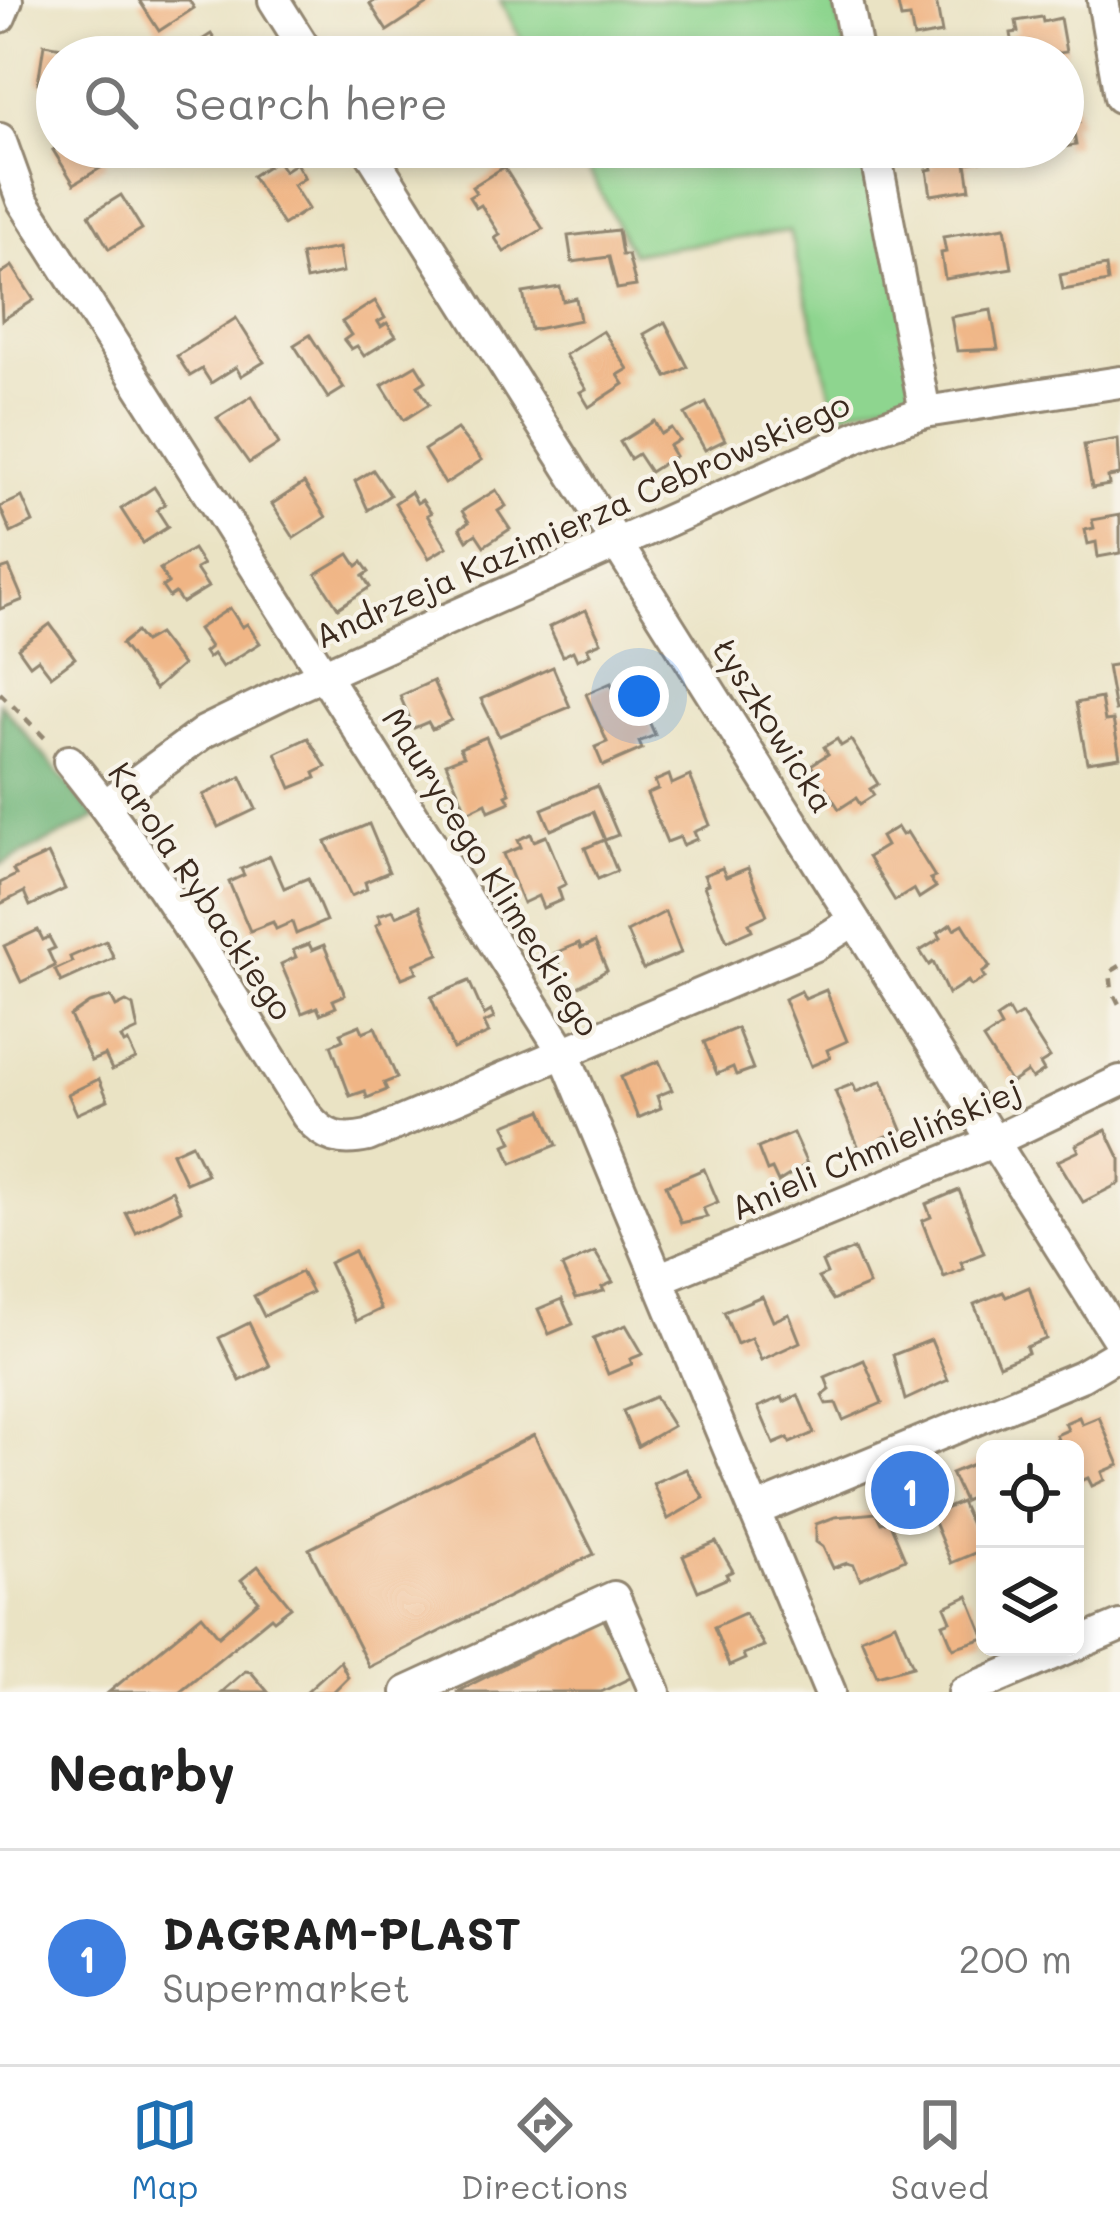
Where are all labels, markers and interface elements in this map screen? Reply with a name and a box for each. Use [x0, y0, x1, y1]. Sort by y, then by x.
search box [36, 36, 1084, 168]
icon: search [78, 69, 144, 135]
text: Search here [174, 73, 448, 131]
street label: Andrzeja Kazimierza Cebrowskiego [307, 381, 856, 656]
street label: Łyszkowicka [704, 630, 846, 821]
your location [609, 666, 669, 726]
street label: Maurycego Klimeckiego [373, 699, 611, 1044]
street label: Karola Rybackiego [99, 753, 305, 1028]
street label: Anieli Chmielińskiej [724, 1067, 1027, 1228]
map controls [976, 1440, 1084, 1656]
button: locate [976, 1440, 1084, 1548]
pin: 1 [871, 1445, 949, 1535]
button: layers [976, 1548, 1084, 1656]
text: Nearby [48, 1737, 235, 1804]
text: DAGRAM-PLAST [162, 1903, 521, 1961]
text: 1 [78, 1932, 96, 1983]
text: 200 m [959, 1932, 1072, 1983]
text: Supermarket [162, 1961, 410, 2012]
tab: Map [131, 2092, 198, 2207]
tab: Directions [461, 2092, 628, 2207]
tab: Saved [891, 2092, 989, 2207]

